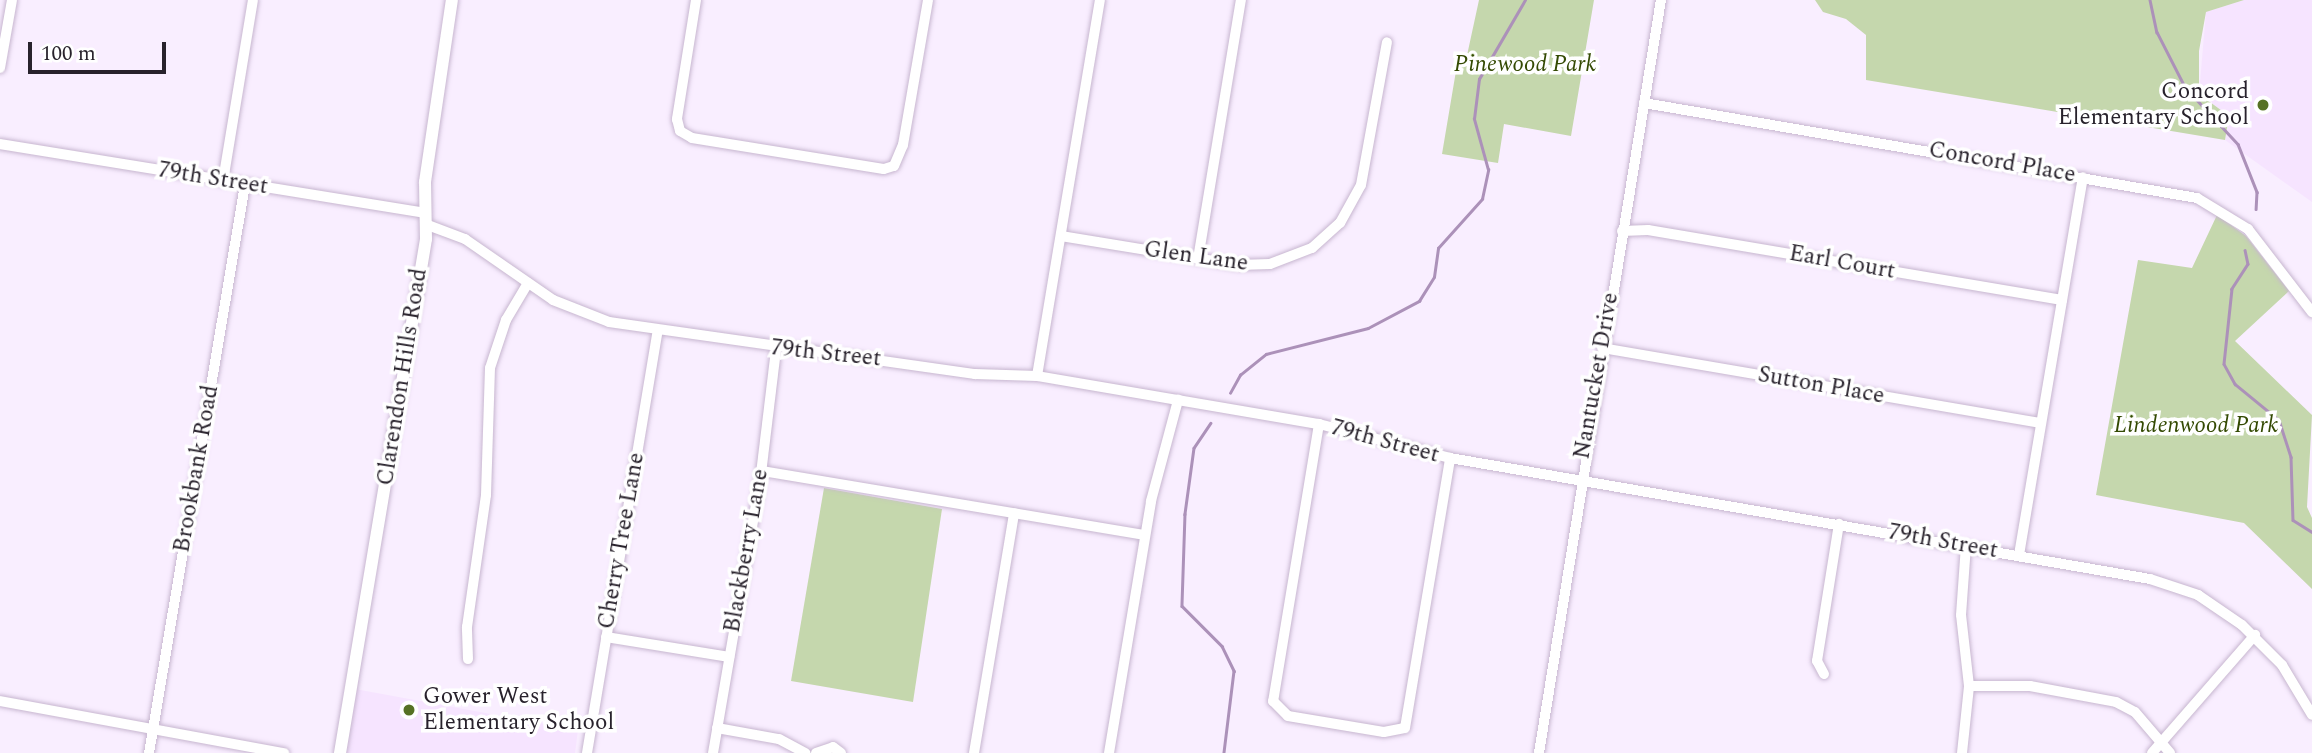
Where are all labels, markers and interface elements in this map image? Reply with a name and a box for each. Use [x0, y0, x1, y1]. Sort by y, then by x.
scale bar [32, 28, 170, 72]
text: 100 m [41, 38, 96, 70]
park label: Pinewood Park [1454, 51, 1596, 79]
place label: Concord Elementary School [2058, 78, 2249, 132]
marker: Concord Elementary School [2255, 97, 2271, 113]
street label: Concord Place [1926, 137, 2078, 189]
street label: 79th Street [156, 157, 270, 201]
street label: Glen Lane [1142, 236, 1250, 278]
street label: Earl Court [1787, 240, 1897, 286]
street label: Clarendon Hills Road [372, 266, 434, 488]
street label: Nantucket Drive [1569, 291, 1625, 461]
street label: 79th Street [770, 334, 882, 374]
street label: Sutton Place [1756, 361, 1886, 411]
street label: Brookbank Road [169, 383, 225, 555]
park label: Lindenwood Park [2114, 412, 2278, 440]
street label: 79th Street [1328, 414, 1442, 470]
street label: Cherry Tree Lane [593, 451, 651, 631]
street label: Blackberry Lane [719, 467, 775, 635]
street label: 79th Street [1886, 519, 2000, 565]
place label: Gower West Elementary School [423, 683, 614, 737]
marker: Gower West Elementary School [401, 702, 417, 718]

